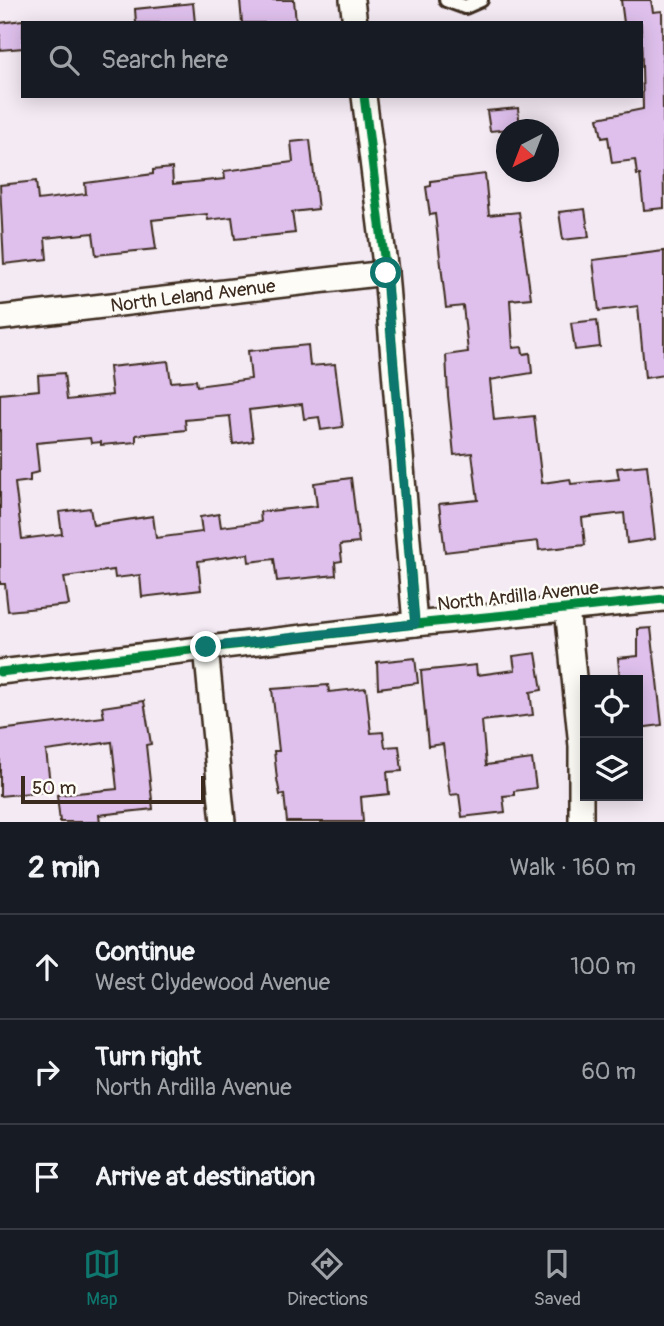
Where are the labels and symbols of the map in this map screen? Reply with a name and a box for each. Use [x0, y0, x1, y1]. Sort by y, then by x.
north arrow [496, 119, 559, 182]
route start [370, 257, 401, 288]
street label: North Leland Avenue [109, 274, 277, 318]
street label: North Ardilla Avenue [436, 576, 601, 616]
route end [190, 631, 221, 662]
scale bar [21, 773, 205, 805]

